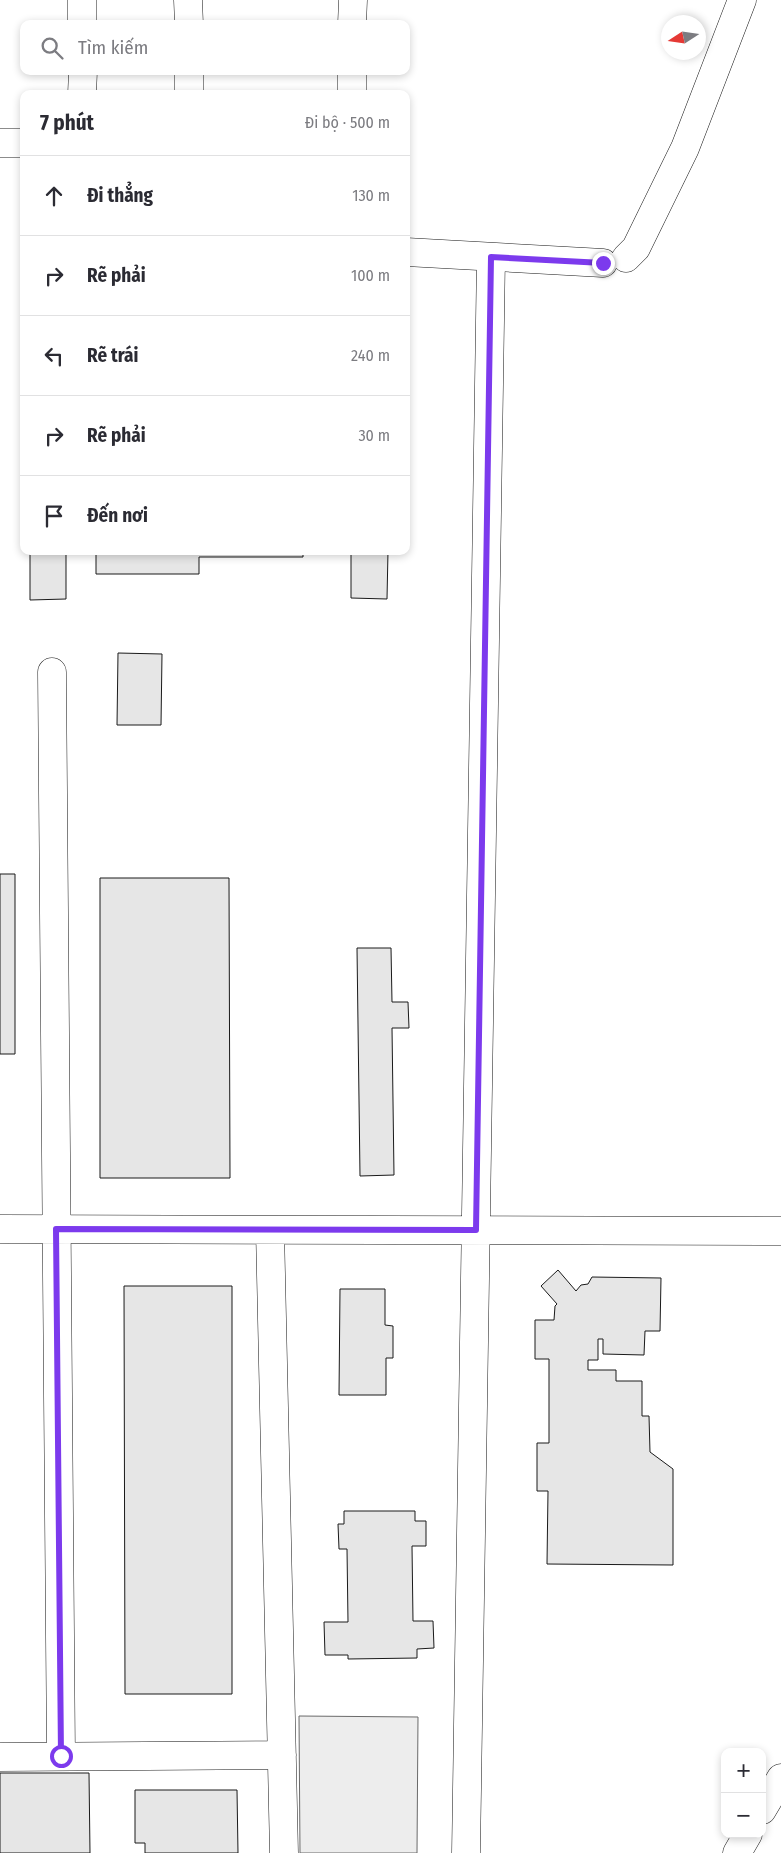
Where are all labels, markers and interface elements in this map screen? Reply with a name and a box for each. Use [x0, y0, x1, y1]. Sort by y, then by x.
north arrow [661, 15, 706, 60]
search box [20, 20, 410, 75]
icon: search [38, 34, 66, 62]
text: Tìm kiếm [78, 36, 148, 59]
text: 7 phút [40, 110, 94, 136]
text: Đi bộ · 500 m [305, 113, 390, 132]
icon: ahead [40, 182, 68, 210]
text: Đi thẳng [87, 184, 153, 207]
text: 130 m [352, 186, 390, 205]
route end [592, 252, 615, 275]
icon: right [40, 262, 68, 290]
text: Rẽ phải [87, 264, 146, 287]
text: 100 m [351, 266, 390, 285]
icon: left [40, 342, 68, 370]
text: Rẽ trái [87, 344, 138, 367]
text: 240 m [351, 346, 390, 365]
icon: right [40, 422, 68, 450]
text: Rẽ phải [87, 424, 146, 447]
text: 30 m [358, 426, 390, 445]
icon: arrive [40, 502, 68, 530]
text: Đến nơi [87, 504, 148, 527]
route start [50, 1745, 73, 1768]
map controls [721, 1748, 766, 1838]
button: + [721, 1748, 766, 1793]
button: − [721, 1793, 766, 1838]

